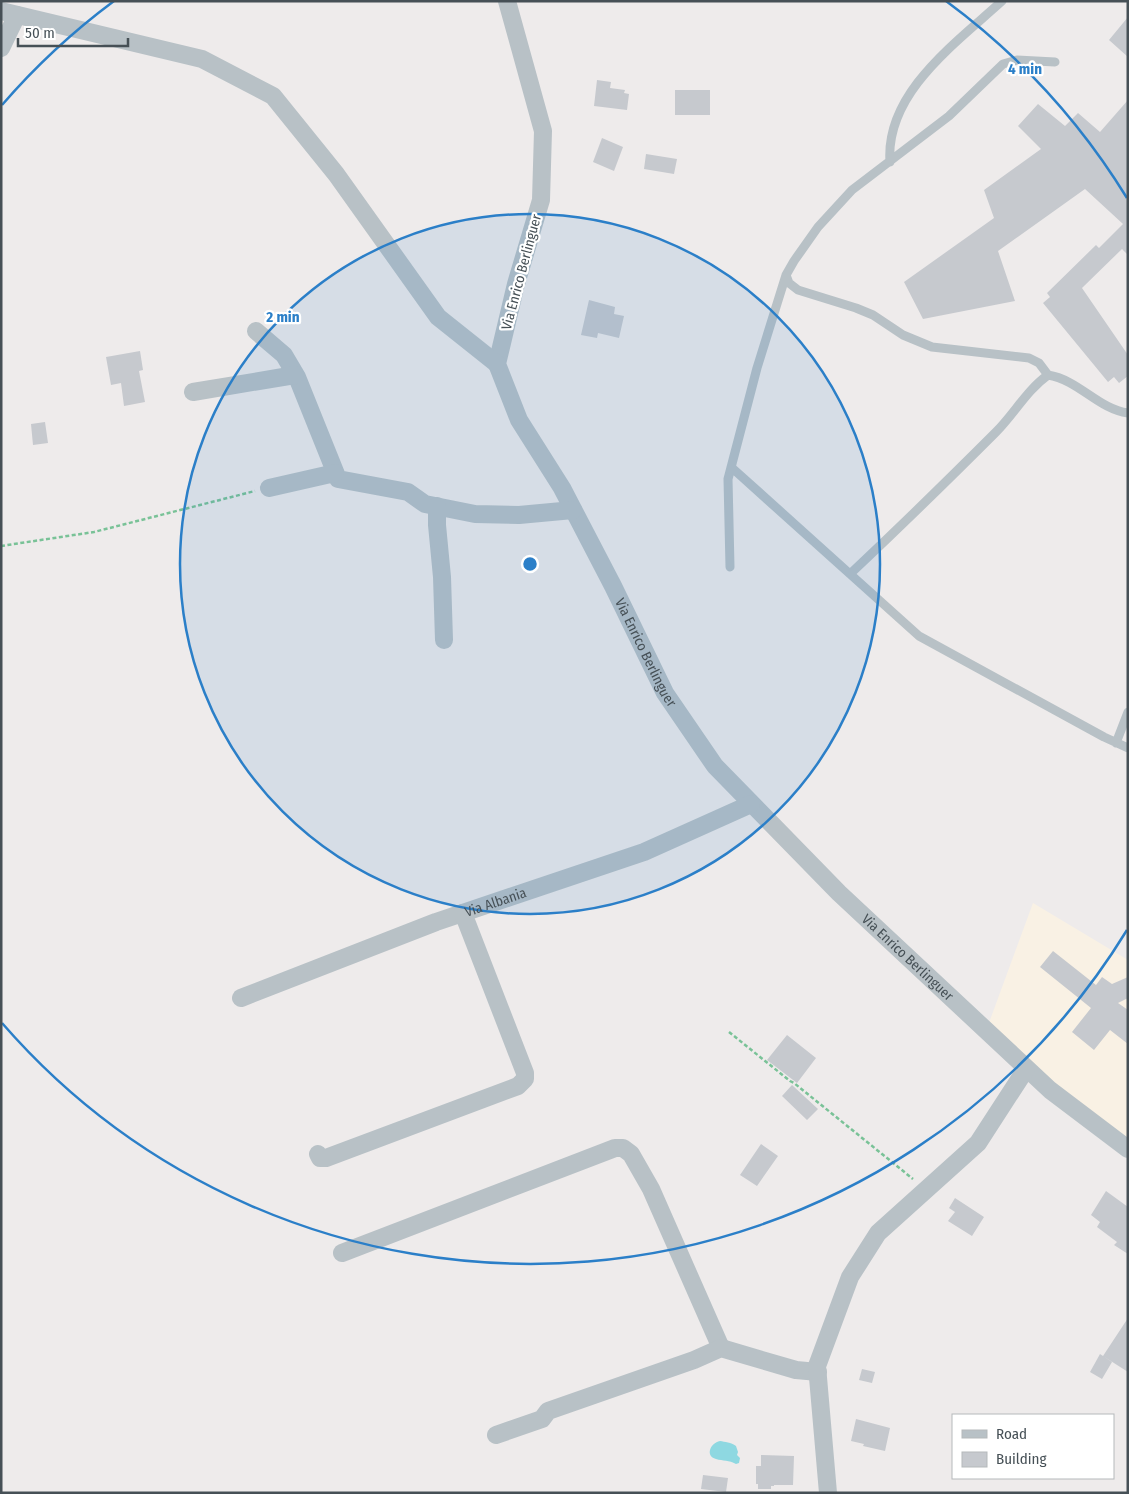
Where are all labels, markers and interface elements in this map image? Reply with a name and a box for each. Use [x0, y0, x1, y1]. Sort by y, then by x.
scale bar [18, 15, 128, 47]
text: 50 m [25, 24, 55, 42]
text: 4 min [1008, 60, 1042, 78]
street label: Via Enrico Berlinguer [498, 212, 545, 332]
text: 2 min [265, 308, 300, 326]
centre of rings [521, 555, 539, 573]
street label: Via Enrico Berlinguer [611, 596, 680, 710]
street label: Via Albania [463, 884, 529, 921]
street label: Via Enrico Berlinguer [858, 911, 957, 1005]
legend [952, 1414, 1114, 1479]
text: Road [996, 1425, 1027, 1443]
text: Building [996, 1450, 1047, 1468]

